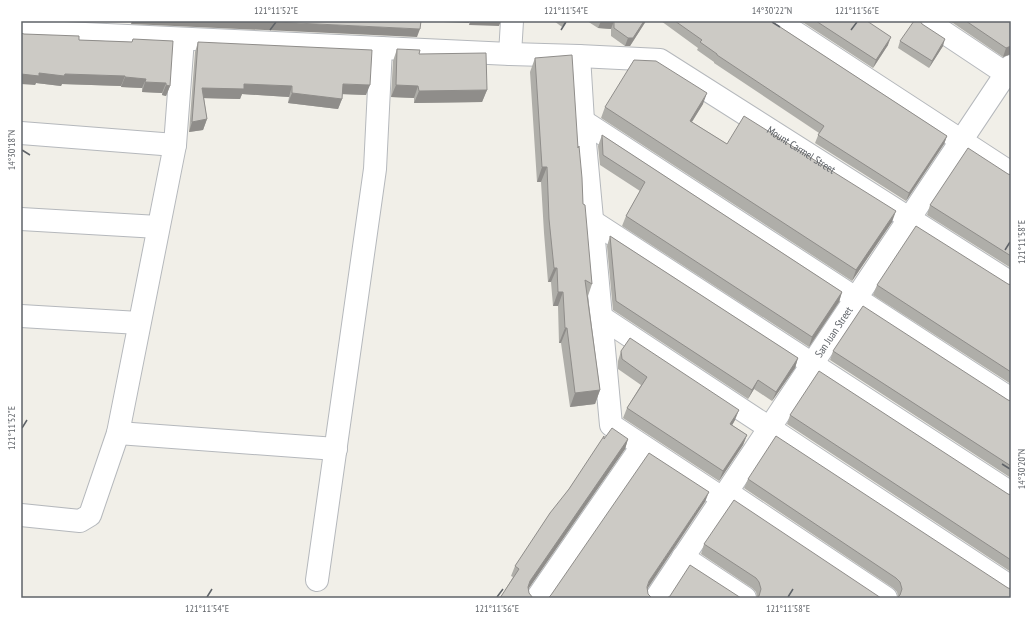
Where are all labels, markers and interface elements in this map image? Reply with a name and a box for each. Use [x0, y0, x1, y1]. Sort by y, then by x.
text: 121°11'52"E [254, 4, 298, 17]
text: 121°11'54"E [544, 4, 588, 17]
text: 14°30'22"N [752, 4, 792, 17]
text: 121°11'56"E [835, 4, 879, 17]
street label: Mount Carmel Street [764, 123, 838, 177]
text: 14°30'18"N [5, 130, 18, 170]
text: 121°11'58"E [1015, 220, 1028, 264]
street label: San Juan Street [812, 304, 856, 360]
text: 121°11'52"E [5, 406, 18, 450]
text: 14°30'20"N [1015, 449, 1028, 489]
text: 121°11'54"E [185, 602, 229, 615]
text: 121°11'56"E [475, 602, 519, 615]
text: 121°11'58"E [766, 602, 810, 615]

